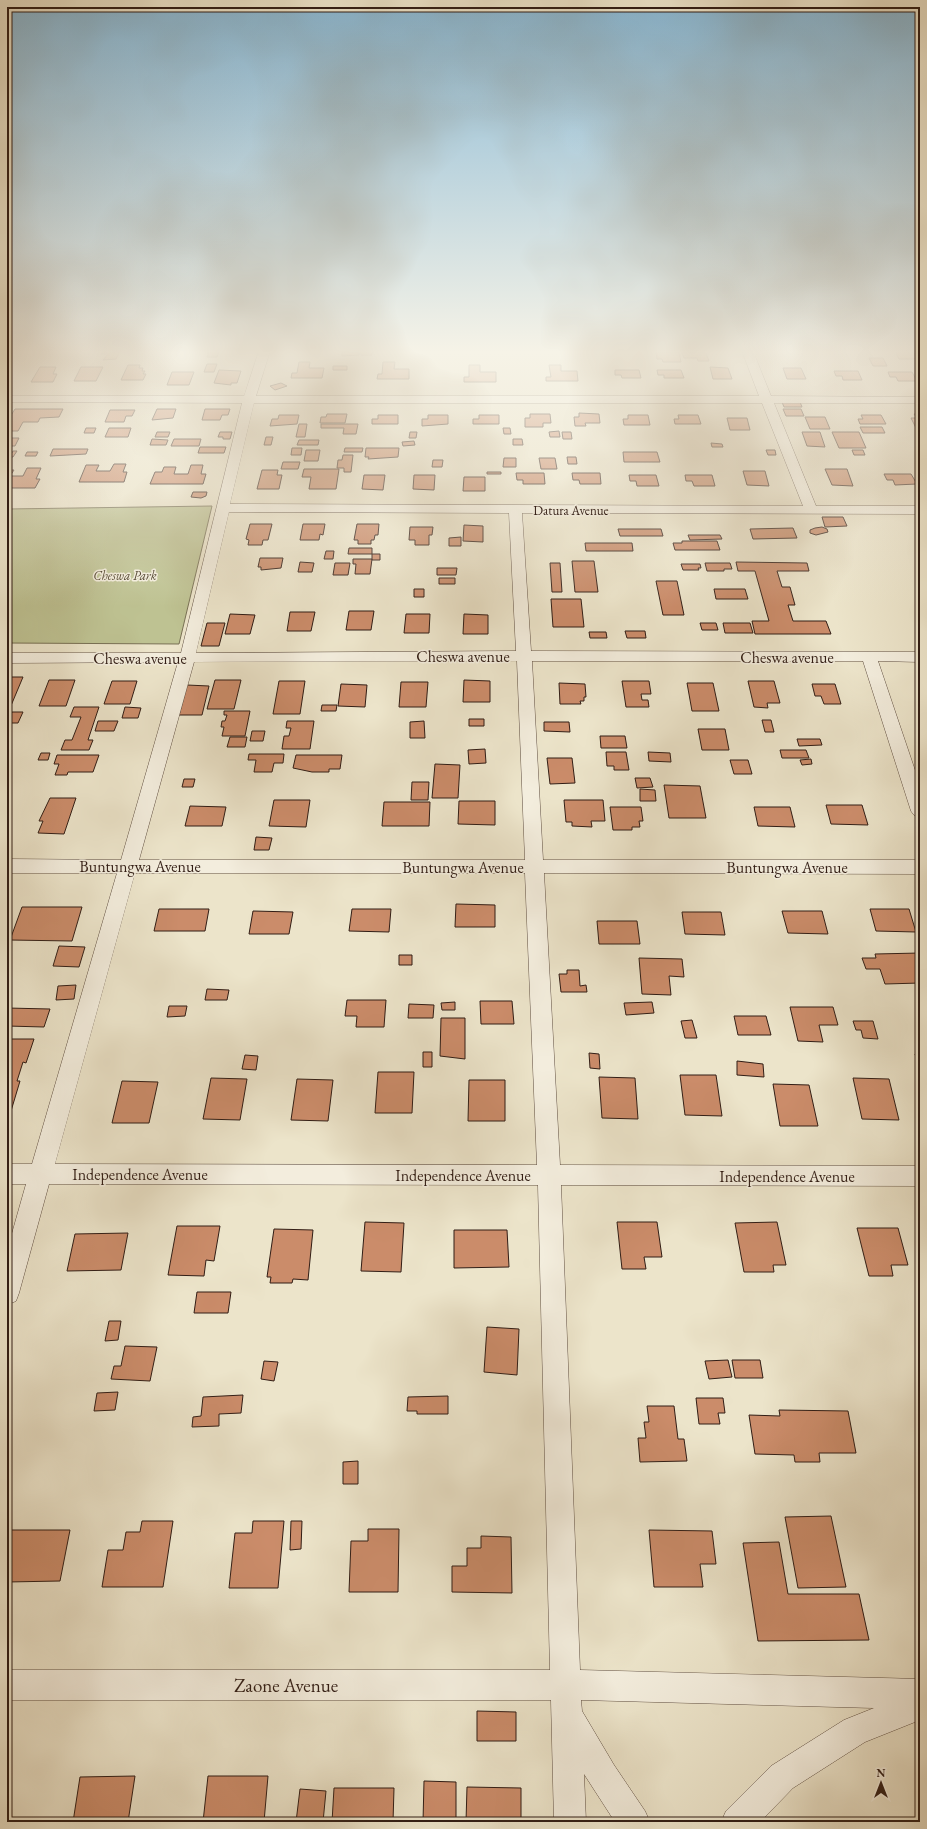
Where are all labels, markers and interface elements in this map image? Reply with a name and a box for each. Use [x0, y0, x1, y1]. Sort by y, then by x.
street label: Datura Avenue [533, 502, 609, 519]
park label: Cheswa Park [93, 567, 157, 584]
street label: Cheswa avenue [416, 646, 510, 667]
street label: Cheswa avenue [740, 647, 834, 668]
street label: Cheswa avenue [93, 648, 187, 669]
street label: Buntungwa Avenue [79, 856, 201, 877]
street label: Buntungwa Avenue [402, 857, 524, 878]
street label: Buntungwa Avenue [726, 857, 848, 878]
street label: Independence Avenue [72, 1164, 208, 1185]
street label: Independence Avenue [395, 1165, 531, 1186]
street label: Independence Avenue [719, 1166, 855, 1187]
street label: Zaone Avenue [234, 1673, 338, 1698]
north arrow [861, 1763, 901, 1803]
text: N [877, 1766, 886, 1780]

